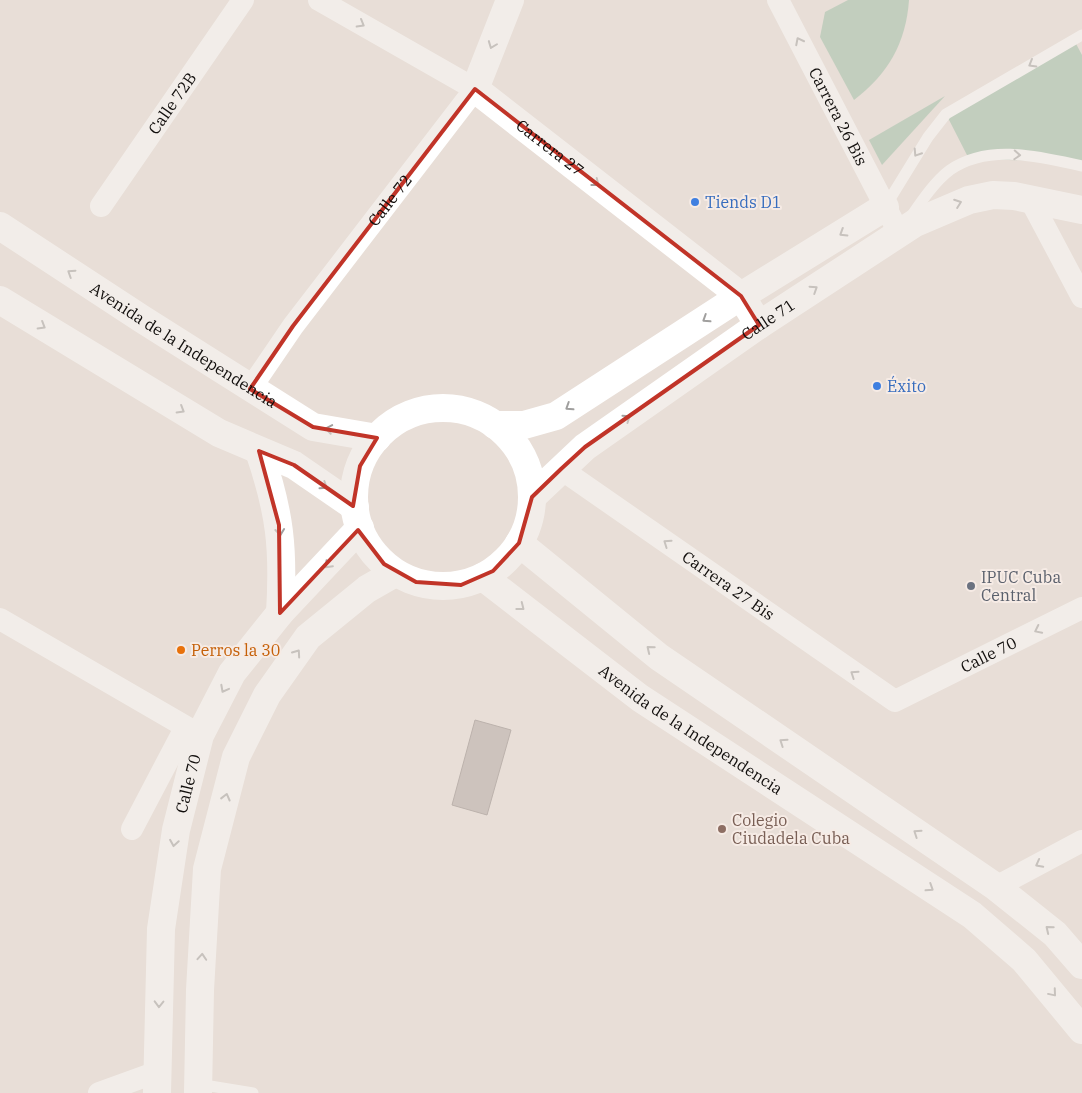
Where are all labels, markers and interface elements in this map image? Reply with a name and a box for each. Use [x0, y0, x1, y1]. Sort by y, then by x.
one-way arrow [356, 18, 365, 28]
one-way arrow [795, 37, 805, 46]
one-way arrow [488, 40, 499, 49]
one-way arrow [1028, 58, 1037, 68]
street label: Carrera 26 Bis [805, 64, 872, 169]
street label: Calle 72B [144, 68, 200, 138]
street label: Carrera 27 [512, 115, 588, 180]
one-way arrow [914, 148, 924, 157]
one-way arrow [1014, 150, 1022, 161]
street label: Calle 72 [363, 170, 416, 230]
one-way arrow [591, 178, 600, 187]
place label: Tiends D1 [705, 192, 781, 212]
marker: Tiends D1 [689, 196, 701, 208]
one-way arrow [953, 199, 962, 209]
one-way arrow [840, 226, 849, 236]
one-way arrow [68, 270, 77, 279]
street label: Avenida de la Independencia [87, 278, 281, 412]
one-way arrow [808, 286, 818, 295]
street label: Calle 71 [737, 294, 799, 344]
one-way arrow [702, 313, 711, 322]
one-way arrow [36, 319, 45, 329]
place label: Éxito [887, 375, 926, 396]
marker: Éxito [871, 380, 883, 392]
one-way arrow [566, 401, 575, 411]
one-way arrow [175, 403, 184, 413]
one-way arrow [621, 415, 631, 424]
one-way arrow [324, 425, 333, 435]
one-way arrow [319, 479, 328, 489]
one-way arrow [274, 528, 285, 536]
one-way arrow [663, 540, 672, 549]
street label: Carrera 27 Bis [679, 546, 779, 624]
one-way arrow [324, 559, 333, 568]
place label: IPUC Cuba Central [981, 567, 1061, 605]
marker: IPUC Cuba Central [965, 580, 977, 592]
one-way arrow [515, 601, 524, 609]
one-way arrow [1035, 624, 1044, 634]
street label: Calle 70 [957, 632, 1020, 677]
place label: Perros la 30 [191, 640, 280, 660]
marker: Perros la 30 [175, 644, 187, 656]
one-way arrow [647, 647, 656, 655]
one-way arrow [291, 649, 300, 658]
street label: Avenida de la Independencia [595, 660, 787, 799]
one-way arrow [851, 671, 860, 680]
one-way arrow [220, 684, 230, 693]
one-way arrow [780, 739, 789, 748]
street label: Calle 70 [171, 752, 205, 815]
one-way arrow [220, 792, 231, 801]
place label: Colegio Ciudadela Cuba [732, 810, 850, 848]
marker: Colegio Ciudadela Cuba [716, 823, 728, 835]
one-way arrow [914, 830, 923, 839]
one-way arrow [169, 839, 180, 847]
one-way arrow [1035, 858, 1044, 868]
one-way arrow [924, 882, 934, 891]
one-way arrow [1045, 926, 1054, 935]
one-way arrow [196, 953, 207, 961]
one-way arrow [1047, 988, 1056, 997]
one-way arrow [154, 1000, 164, 1008]

